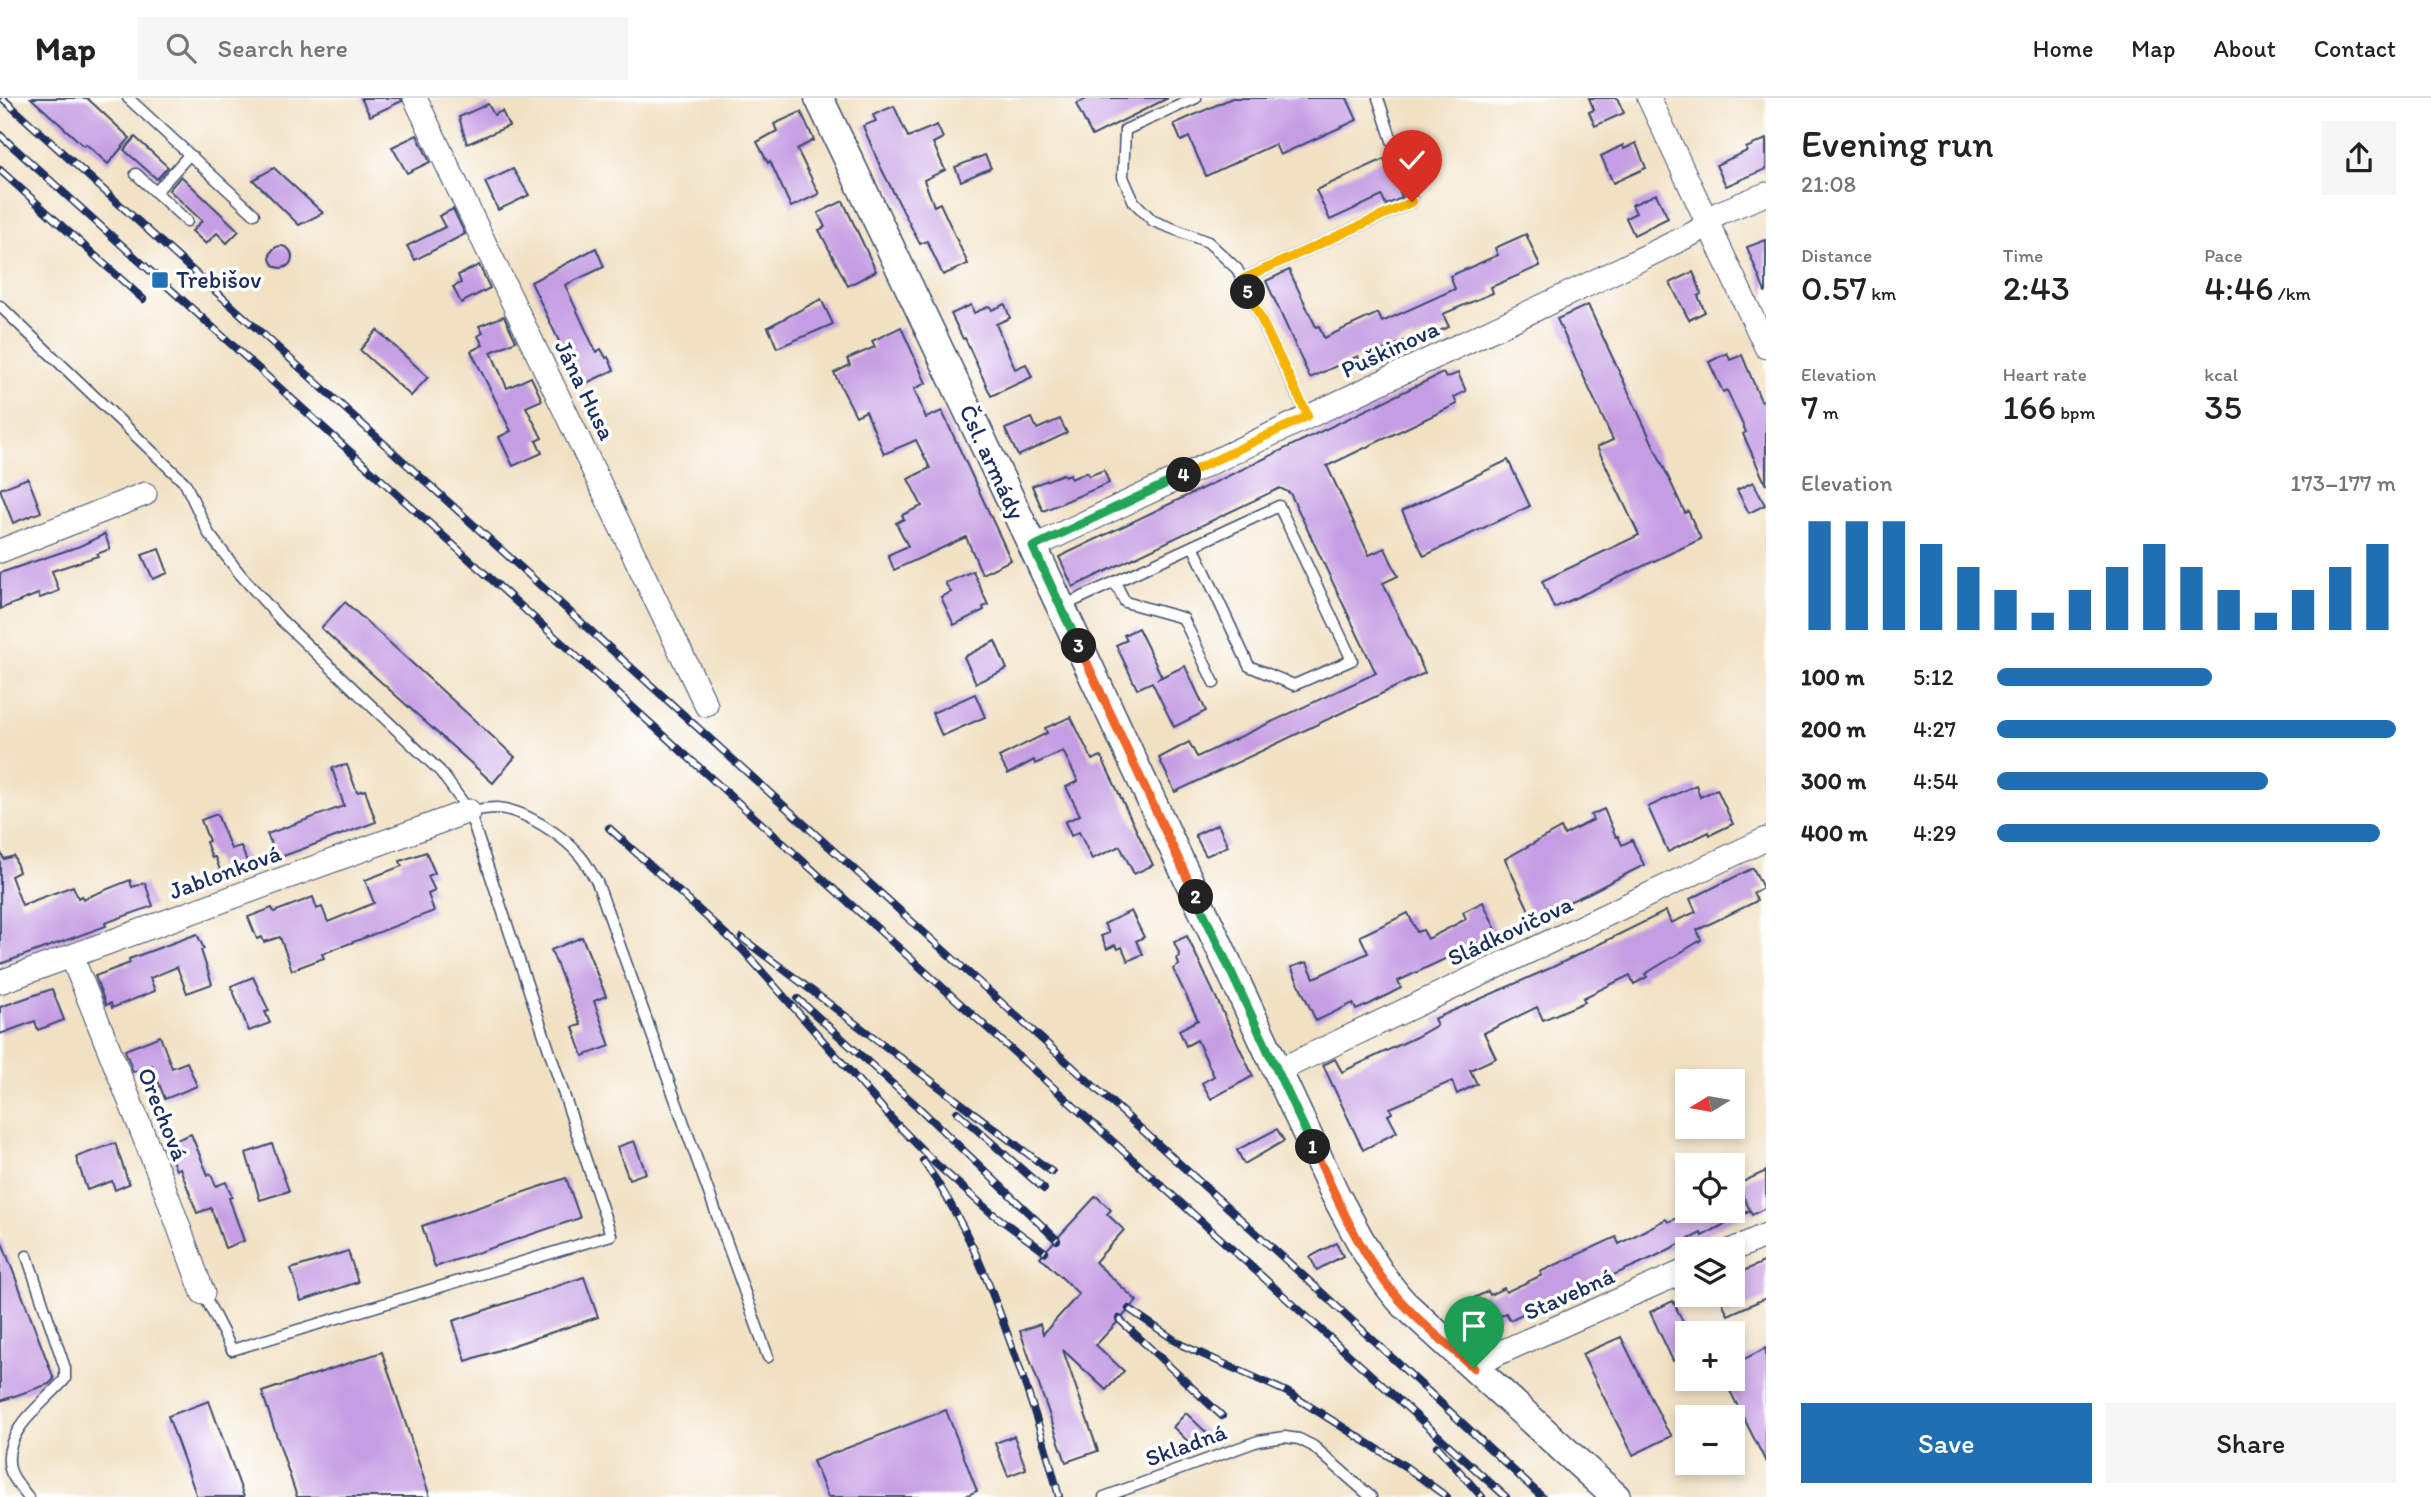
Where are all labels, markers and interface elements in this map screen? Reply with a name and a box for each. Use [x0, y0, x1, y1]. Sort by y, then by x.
search box [138, 17, 628, 80]
text: Map [35, 29, 96, 68]
icon: search [162, 29, 200, 67]
text: Search here [218, 32, 348, 64]
text: Home [2033, 34, 2093, 63]
text: Map [2131, 34, 2175, 63]
text: About [2213, 34, 2276, 63]
text: Contact [2314, 34, 2396, 63]
text: Evening run [1801, 121, 1994, 167]
button: share [2322, 121, 2396, 195]
pin [1382, 130, 1442, 202]
icon: check [1393, 141, 1431, 179]
text: 21:08 [1801, 170, 1856, 198]
text: Distance [1801, 244, 1872, 267]
text: Time [2003, 244, 2043, 267]
text: Pace [2204, 244, 2242, 267]
place label: Trebišov [176, 265, 261, 294]
text: 0.57 [1801, 267, 1867, 309]
text: 2:43 [2003, 267, 2070, 309]
text: 4:46 [2204, 267, 2274, 309]
marker: Trebišov [150, 270, 170, 290]
pin: 5 [1230, 274, 1266, 310]
text: 5 [1243, 280, 1252, 303]
text: km [1867, 282, 1896, 305]
text: /km [2274, 282, 2311, 305]
street label: Puškinova [1336, 313, 1444, 384]
street label: Jána Husa [549, 335, 622, 445]
text: Elevation [1801, 363, 1877, 386]
text: Heart rate [2003, 363, 2087, 386]
text: kcal [2204, 363, 2238, 386]
text: 7 [1801, 386, 1818, 428]
text: 166 [2003, 386, 2056, 428]
text: 35 [2204, 386, 2242, 428]
street label: Čsl. armády [953, 400, 1032, 524]
text: m [1818, 401, 1839, 424]
text: bpm [2056, 401, 2095, 424]
pin: 4 [1166, 458, 1202, 492]
text: 4 [1178, 463, 1189, 486]
text: Elevation [1801, 469, 1892, 497]
text: 173–177 m [2291, 469, 2396, 497]
pin: 3 [1062, 628, 1096, 664]
text: 3 [1073, 634, 1084, 657]
text: 100 m [1801, 663, 1865, 691]
text: 5:12 [1913, 663, 1953, 691]
text: 200 m [1801, 715, 1866, 743]
text: 4:27 [1913, 715, 1956, 743]
text: 300 m [1801, 767, 1866, 795]
text: 4:54 [1913, 767, 1958, 795]
text: 400 m [1801, 819, 1868, 847]
text: 4:29 [1913, 819, 1957, 847]
street label: Jablonková [165, 838, 285, 905]
pin: 2 [1178, 880, 1214, 914]
text: 2 [1191, 885, 1201, 908]
street label: Sládkovičova [1443, 889, 1577, 972]
street label: Orechová [132, 1063, 195, 1165]
north arrow [1675, 1069, 1745, 1139]
map controls [1675, 1069, 1745, 1475]
pin: 1 [1296, 1130, 1330, 1164]
text: 1 [1308, 1135, 1317, 1158]
button: locate [1675, 1153, 1745, 1223]
button: layers [1675, 1237, 1745, 1307]
street label: Stavebná [1519, 1261, 1619, 1326]
pin [1444, 1296, 1504, 1368]
icon: arrive [1455, 1307, 1493, 1345]
button: + [1675, 1321, 1745, 1391]
button: Save [1801, 1403, 2092, 1483]
button: Share [2106, 1403, 2396, 1483]
button: − [1675, 1405, 1745, 1475]
street label: Skladná [1141, 1416, 1231, 1473]

